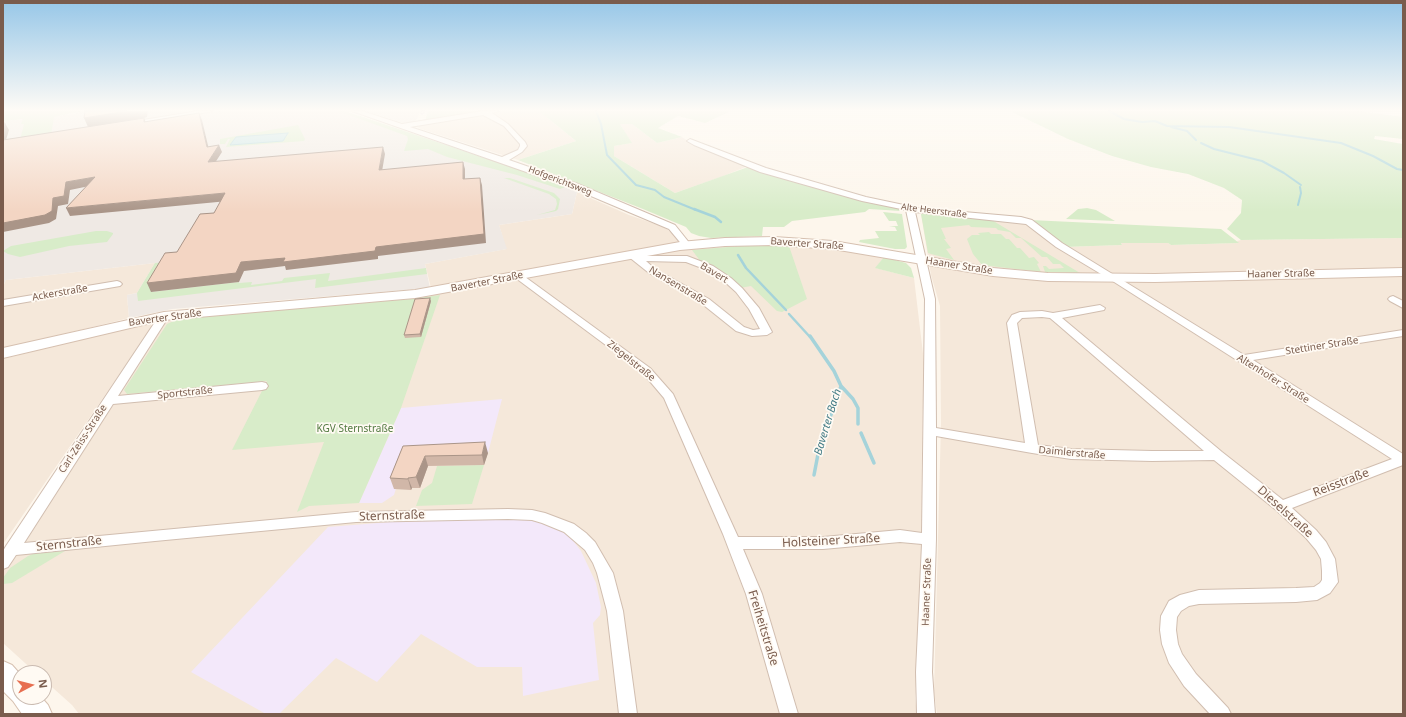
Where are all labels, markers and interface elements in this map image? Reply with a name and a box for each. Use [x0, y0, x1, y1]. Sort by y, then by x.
street label: Hofgerichtsweg [527, 164, 593, 198]
street label: Alte Heerstraße [901, 202, 967, 220]
street label: Baverter Straße [770, 235, 844, 253]
street label: Haaner Straße [925, 255, 993, 277]
street label: Bavert [698, 260, 730, 286]
street label: Nansenstraße [647, 264, 709, 308]
street label: Haaner Straße [1247, 267, 1315, 281]
street label: Baverter Straße [450, 269, 524, 295]
street label: Ackerstraße [31, 282, 89, 304]
street label: Baverter Straße [128, 307, 202, 329]
street label: Stettiner Straße [1285, 334, 1359, 358]
street label: Ziegelstraße [605, 338, 657, 384]
street label: Altenhofer Straße [1235, 352, 1311, 406]
street label: Sportstraße [157, 384, 213, 402]
water label: Baverter Bach [812, 387, 844, 457]
street label: Carl-Zeiss-Straße [56, 403, 110, 475]
park label: KGV Sternstraße [317, 423, 393, 435]
street label: Daimlerstraße [1038, 444, 1106, 462]
street label: Reisstraße [1311, 466, 1371, 500]
street label: Dieselstraße [1254, 483, 1316, 541]
street label: Sternstraße [359, 508, 425, 524]
street label: Holsteiner Straße [782, 531, 880, 551]
street label: Sternstraße [35, 533, 103, 555]
street label: Haaner Straße [920, 558, 934, 626]
street label: Freiheitstraße [745, 588, 781, 668]
north arrow [12, 665, 52, 705]
text: N [35, 678, 51, 689]

